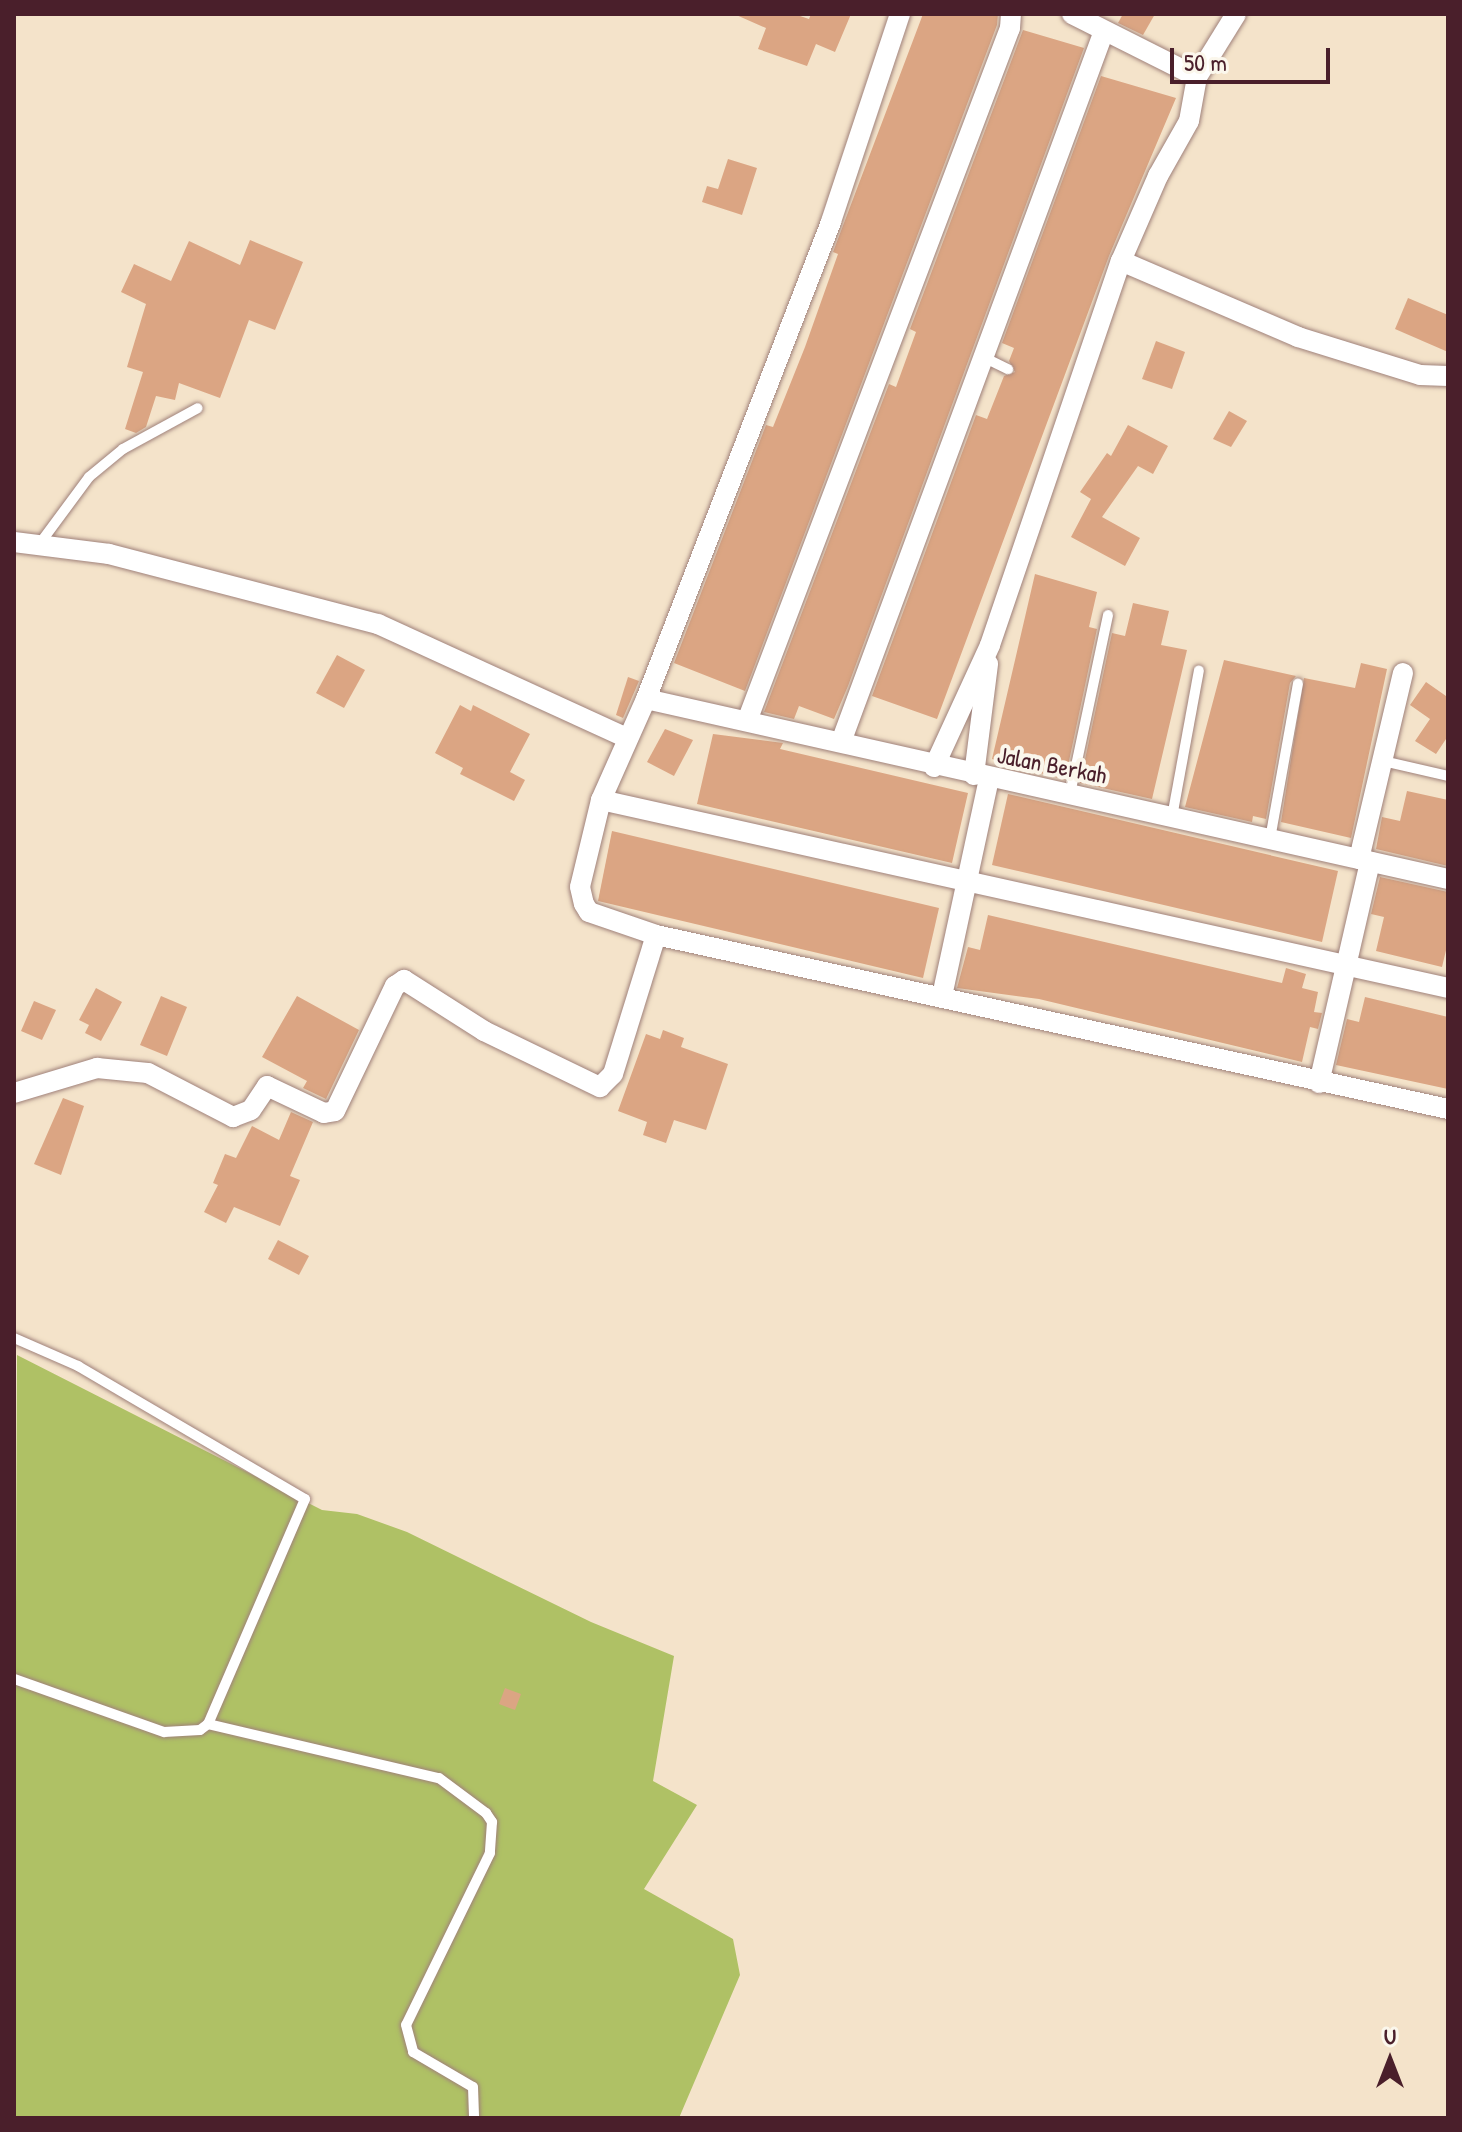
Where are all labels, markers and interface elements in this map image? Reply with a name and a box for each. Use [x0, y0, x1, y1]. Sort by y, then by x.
scale bar [1174, 32, 1334, 82]
text: 50 m [1184, 46, 1227, 78]
street label: Jalan Berkah [995, 740, 1109, 790]
north arrow [1350, 2020, 1430, 2100]
text: U [1384, 2021, 1396, 2051]

